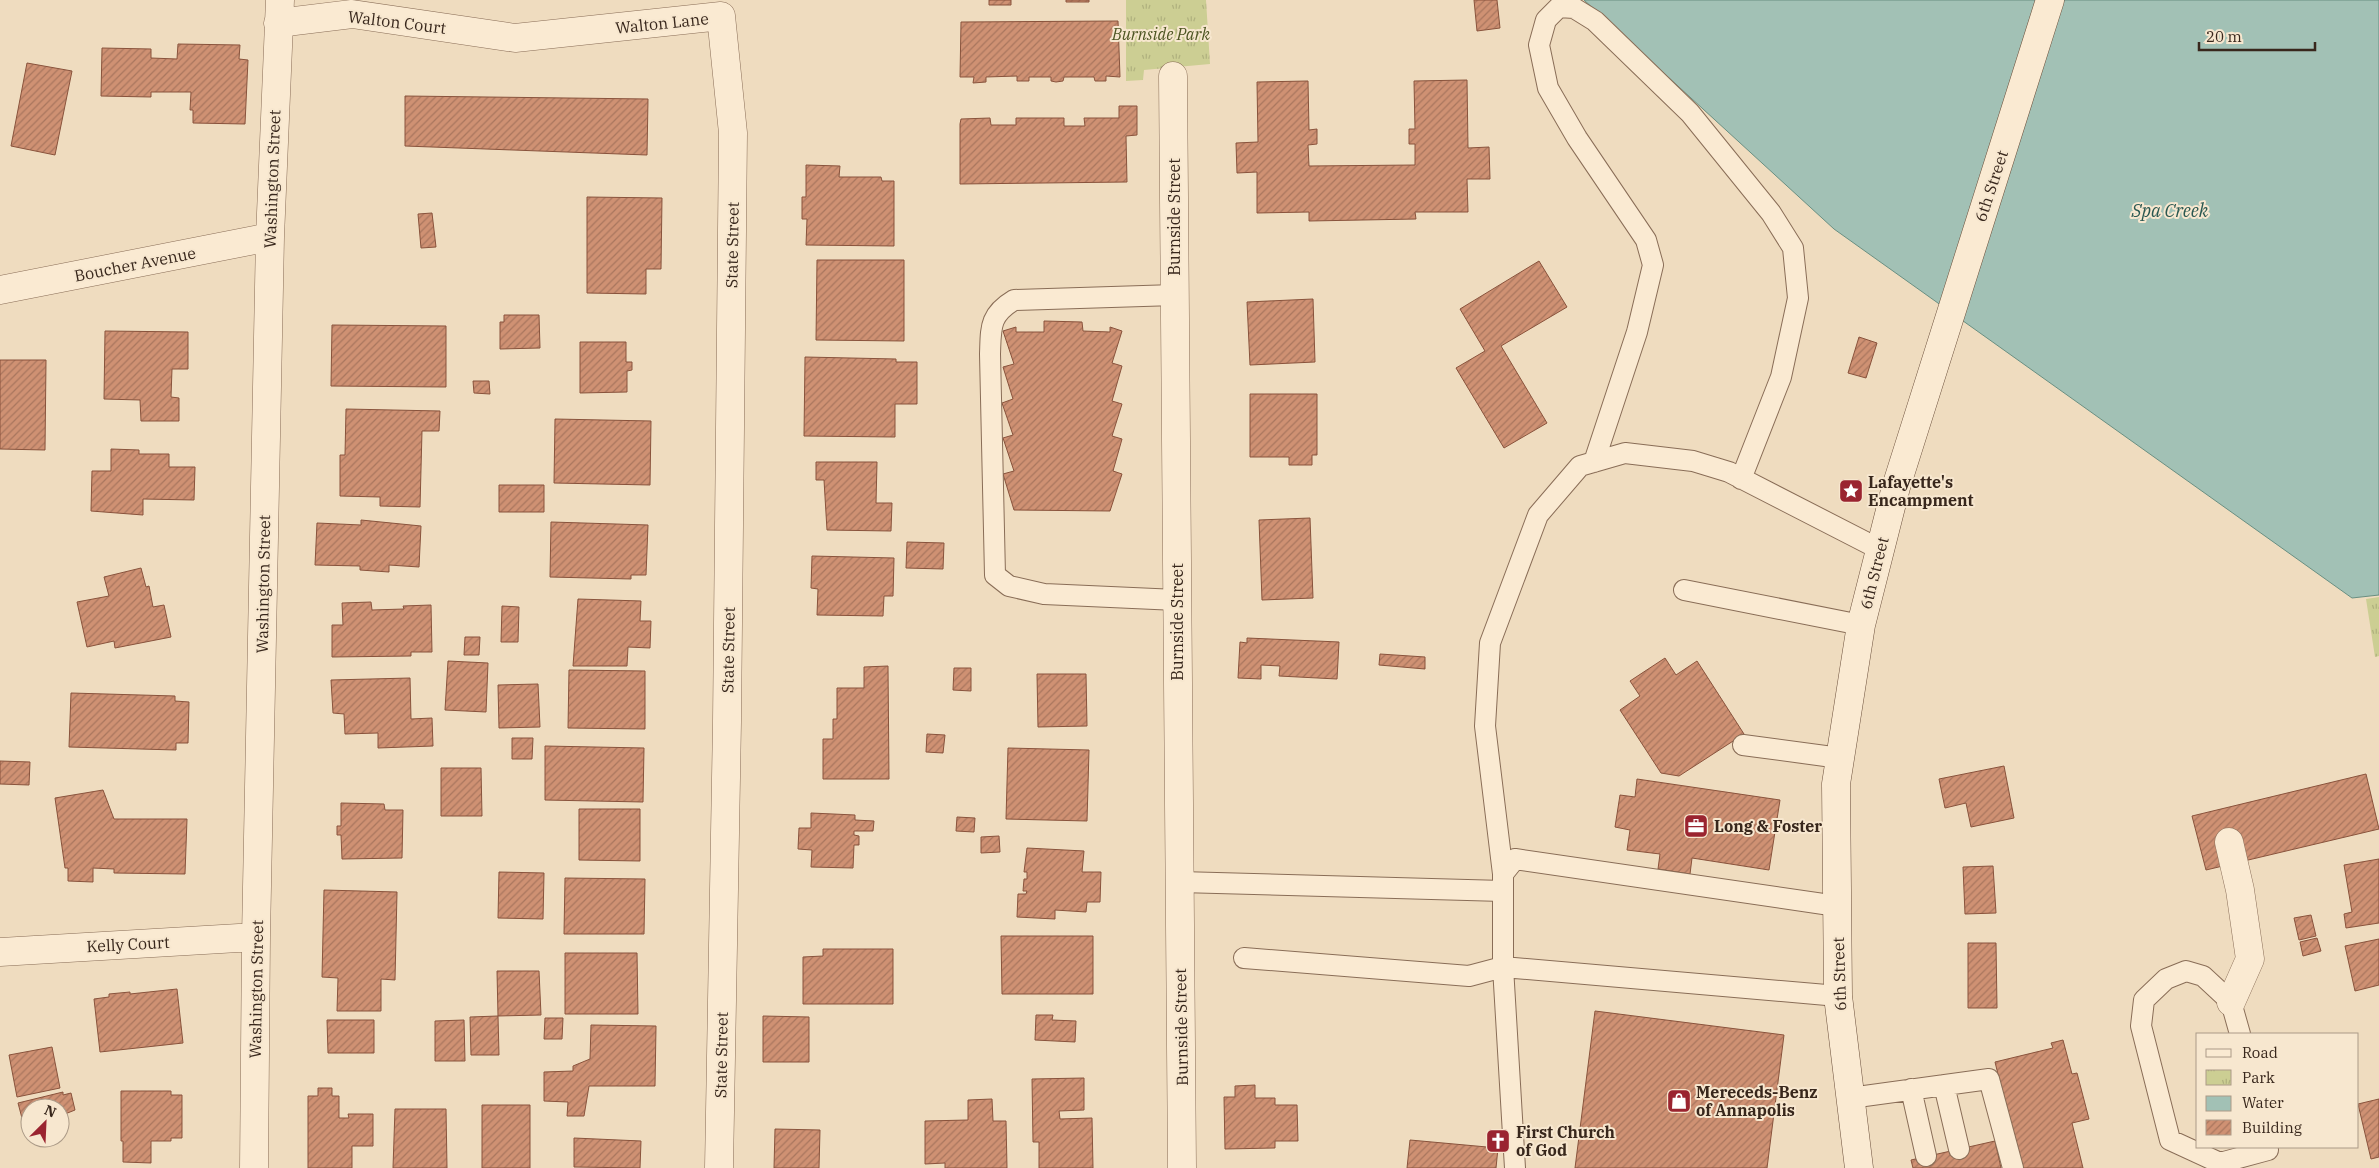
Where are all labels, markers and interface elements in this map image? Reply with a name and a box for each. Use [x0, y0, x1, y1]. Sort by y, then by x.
street label: Walton Court [347, 6, 448, 38]
street label: Walton Lane [614, 8, 710, 38]
scale bar [2199, 20, 2315, 52]
park label: Burnside Park [1111, 24, 1211, 44]
text: 20 m [2206, 27, 2242, 46]
street label: Washington Street [260, 109, 284, 249]
street label: 6th Street [1970, 147, 2012, 224]
street label: Burnside Street [1164, 158, 1184, 276]
water label: Spa Creek [2131, 199, 2209, 222]
street label: State Street [721, 201, 743, 288]
street label: Boucher Avenue [72, 242, 198, 286]
place label: Lafayette's Encampment [1868, 472, 1974, 510]
place icon: Lafayette's Encampment [1838, 478, 1864, 504]
street label: Washington Street [252, 514, 274, 653]
street label: 6th Street [1855, 534, 1893, 611]
street label: Burnside Street [1167, 563, 1187, 681]
street label: State Street [717, 606, 739, 693]
office icon: Long & Foster [1683, 813, 1709, 839]
place label: Long & Foster [1714, 816, 1822, 836]
street label: Washington Street [245, 919, 267, 1058]
street label: Kelly Court [86, 932, 171, 956]
street label: 6th Street [1828, 936, 1850, 1011]
street label: Burnside Street [1170, 968, 1192, 1086]
street label: State Street [710, 1011, 732, 1098]
legend [2196, 1033, 2359, 1148]
text: Road [2242, 1043, 2278, 1062]
text: Park [2242, 1068, 2275, 1087]
place label: Mereceds-Benz of Annapolis [1696, 1082, 1818, 1120]
shop icon: Mereceds-Benz of Annapolis [1666, 1088, 1692, 1114]
text: Water [2242, 1093, 2284, 1112]
north arrow [20, 1098, 70, 1148]
text: N [42, 1101, 59, 1122]
text: Building [2242, 1118, 2302, 1137]
place label: First Church of God [1516, 1122, 1615, 1160]
church icon: First Church of God [1485, 1128, 1511, 1154]

